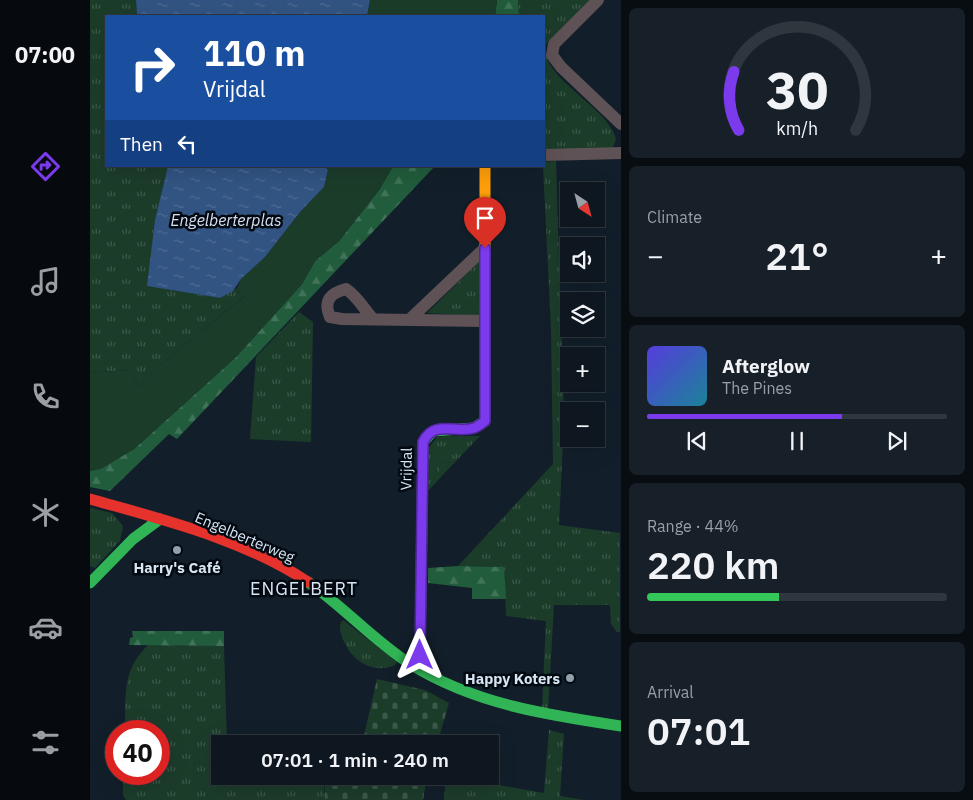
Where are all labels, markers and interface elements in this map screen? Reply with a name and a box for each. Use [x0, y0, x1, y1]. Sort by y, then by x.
text: 110 m [203, 30, 306, 76]
icon: right [120, 35, 185, 100]
text: 07:00 [15, 40, 75, 69]
text: 30 [766, 56, 828, 123]
text: Vrijdal [203, 74, 266, 103]
text: km/h [776, 117, 818, 140]
icon: left [173, 130, 201, 158]
text: Then [120, 132, 163, 156]
icon: directions [28, 149, 63, 184]
north arrow [560, 182, 605, 228]
map controls [560, 182, 605, 447]
pin [464, 197, 506, 248]
icon: arrive [471, 204, 499, 232]
text: Climate [647, 207, 702, 227]
water label: Engelberterplas [170, 210, 282, 230]
text: 21° [765, 231, 829, 280]
button: sound [560, 237, 605, 282]
text: − [647, 237, 664, 274]
text: + [930, 237, 947, 274]
icon: music [28, 264, 63, 299]
button: layers [560, 292, 605, 337]
button: + [560, 347, 605, 392]
text: Afterglow [722, 354, 810, 378]
text: The Pines [722, 378, 792, 398]
icon: phone [28, 379, 63, 414]
button: − [560, 402, 605, 447]
icon: previous [683, 427, 711, 455]
icon: pause [783, 427, 811, 455]
icon: next [883, 427, 911, 455]
street label: Vrijdal [396, 447, 416, 491]
icon: climate [28, 495, 63, 530]
street label: Engelberterweg [192, 507, 298, 567]
text: Range · 44% [647, 516, 739, 536]
text: 220 km [647, 540, 779, 589]
marker: Harry's Café [171, 544, 183, 556]
place label: Harry's Café [133, 558, 221, 577]
district label: ENGELBERT [250, 577, 358, 600]
icon: car [28, 610, 63, 645]
position arrow [393, 628, 445, 680]
place label: Happy Koters [465, 669, 560, 688]
marker: Happy Koters [564, 672, 576, 684]
text: Arrival [647, 682, 694, 702]
text: 07:01 [647, 706, 750, 755]
speed limit sign: 40 [105, 720, 170, 785]
icon: filters [28, 725, 63, 760]
text: 07:01 · 1 min · 240 m [261, 748, 449, 772]

